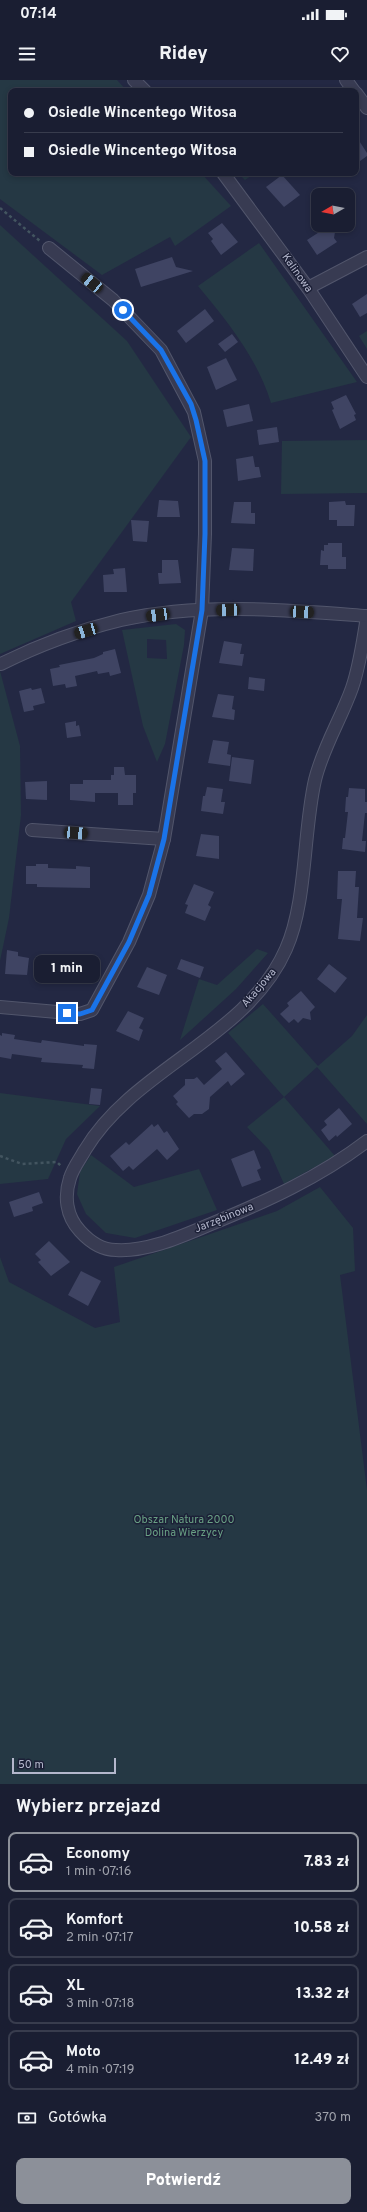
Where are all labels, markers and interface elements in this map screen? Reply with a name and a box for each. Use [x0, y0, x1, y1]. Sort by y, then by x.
text: 07:14 [20, 5, 57, 24]
icon: menu [16, 43, 38, 65]
text: Ridey [159, 43, 208, 66]
icon: heart [329, 43, 351, 65]
text: Osiedle Wincentego Witosa [48, 104, 237, 123]
text: Osiedle Wincentego Witosa [48, 142, 237, 161]
north arrow [311, 188, 355, 232]
map controls [311, 188, 355, 232]
street label: Kalinowa [279, 251, 316, 295]
car [79, 271, 105, 295]
route start [114, 301, 132, 319]
car [216, 604, 240, 616]
car [290, 605, 314, 619]
car [145, 607, 171, 623]
car [73, 622, 99, 640]
car [64, 826, 88, 840]
callout: 1 min [34, 955, 100, 983]
text: 1 min [51, 961, 83, 977]
street label: Akacjowa [239, 965, 280, 1010]
route end [58, 1004, 76, 1022]
street label: Jarzębinowa [192, 1200, 256, 1236]
park label: Obszar Natura 2000 Dolina Wierzycy [134, 1513, 234, 1540]
scale bar [12, 1756, 116, 1775]
text: 50 m [18, 1758, 44, 1772]
text: Wybierz przejazd [16, 1796, 161, 1819]
icon: car [18, 1844, 54, 1880]
text: Economy [66, 1845, 130, 1864]
text: 7.83 zł [304, 1853, 349, 1872]
text: 1 min · 07:16 [66, 1864, 131, 1880]
icon: car [18, 1910, 54, 1946]
text: Komfort [66, 1911, 123, 1930]
text: 10.58 zł [294, 1919, 349, 1938]
text: 2 min · 07:17 [66, 1930, 133, 1946]
icon: car [18, 1976, 54, 2012]
text: XL [66, 1977, 84, 1996]
text: 13.32 zł [296, 1985, 349, 2004]
text: 3 min · 07:18 [66, 1996, 135, 2012]
icon: car [18, 2042, 54, 2078]
text: Moto [66, 2043, 101, 2062]
text: 12.49 zł [294, 2051, 349, 2070]
text: 4 min · 07:19 [66, 2062, 135, 2078]
icon: cash [16, 2107, 38, 2129]
text: Gotówka [48, 2109, 107, 2128]
text: 370 m [314, 2110, 351, 2126]
button: Potwierdź [16, 2158, 351, 2204]

